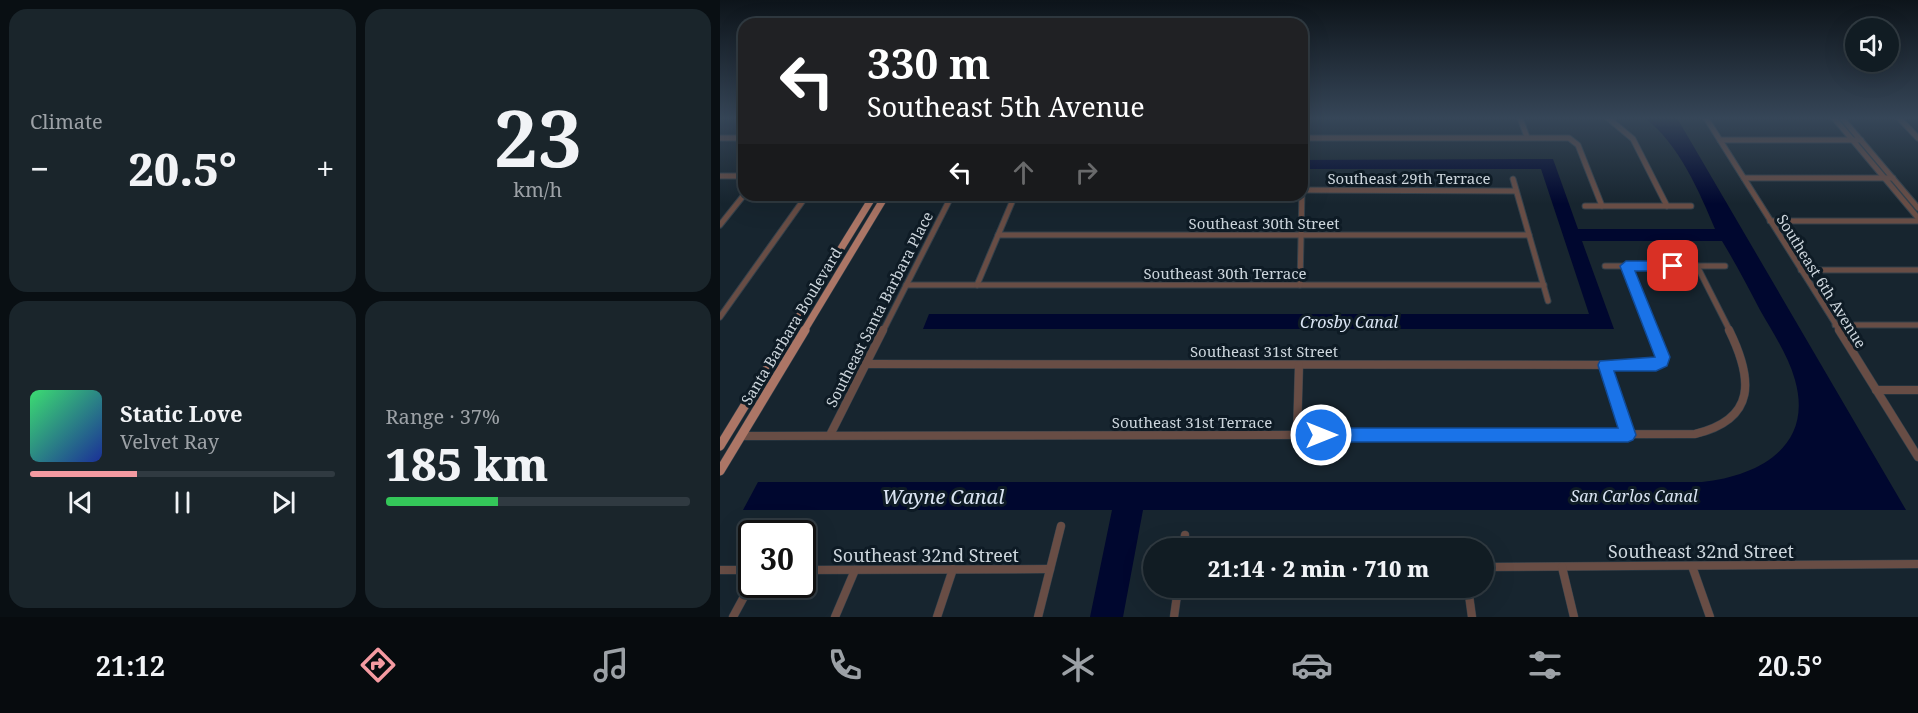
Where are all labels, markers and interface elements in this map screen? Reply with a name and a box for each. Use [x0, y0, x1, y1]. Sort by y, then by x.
map controls [1845, 18, 1899, 72]
button: sound [1845, 18, 1899, 72]
text: 330 m [867, 34, 991, 91]
icon: left [768, 42, 846, 120]
text: 23 [494, 84, 582, 190]
text: Southeast 5th Avenue [867, 88, 1145, 125]
text: Climate [30, 108, 103, 135]
text: 20.5° [128, 138, 237, 199]
text: − [30, 146, 49, 191]
text: + [316, 146, 335, 191]
icon: left [944, 156, 977, 189]
icon: ahead [1007, 156, 1040, 189]
icon: right [1070, 156, 1103, 189]
street label: Southeast 29th Terrace [1327, 168, 1491, 188]
text: km/h [513, 176, 562, 203]
street label: Southeast Santa Barbara Place [821, 208, 937, 410]
street label: Southeast 6th Avenue [1773, 210, 1871, 352]
street label: Southeast 30th Street [1189, 213, 1339, 233]
pin [1647, 240, 1698, 291]
street label: Santa Barbara Boulevard [736, 244, 846, 408]
icon: arrive [1656, 249, 1689, 282]
street label: Southeast 30th Terrace [1143, 263, 1307, 283]
water label: Crosby Canal [1300, 311, 1398, 333]
street label: Southeast 31st Street [1190, 341, 1338, 361]
text: Static Love [120, 398, 243, 428]
text: Range · 37% [386, 403, 500, 430]
position arrow [1289, 403, 1353, 467]
street label: Southeast 31st Terrace [1112, 412, 1272, 432]
text: Velvet Ray [120, 428, 219, 455]
text: 185 km [386, 433, 548, 494]
water label: Wayne Canal [882, 483, 1004, 510]
water label: San Carlos Canal [1570, 485, 1698, 507]
icon: previous [64, 486, 97, 519]
icon: pause [166, 486, 199, 519]
icon: next [267, 486, 300, 519]
speed limit sign: 30 [738, 520, 816, 598]
street label: Southeast 32nd Street [1608, 539, 1794, 563]
street label: Southeast 32nd Street [833, 543, 1019, 567]
text: 21:14 · 2 min · 710 m [1208, 553, 1429, 583]
icon: directions [357, 644, 399, 686]
icon: music [590, 644, 632, 686]
icon: phone [824, 644, 866, 686]
icon: climate [1057, 644, 1099, 686]
icon: car [1291, 644, 1333, 686]
icon: filters [1524, 644, 1566, 686]
text: 21:12 [96, 647, 165, 684]
text: 20.5° [1758, 647, 1822, 684]

